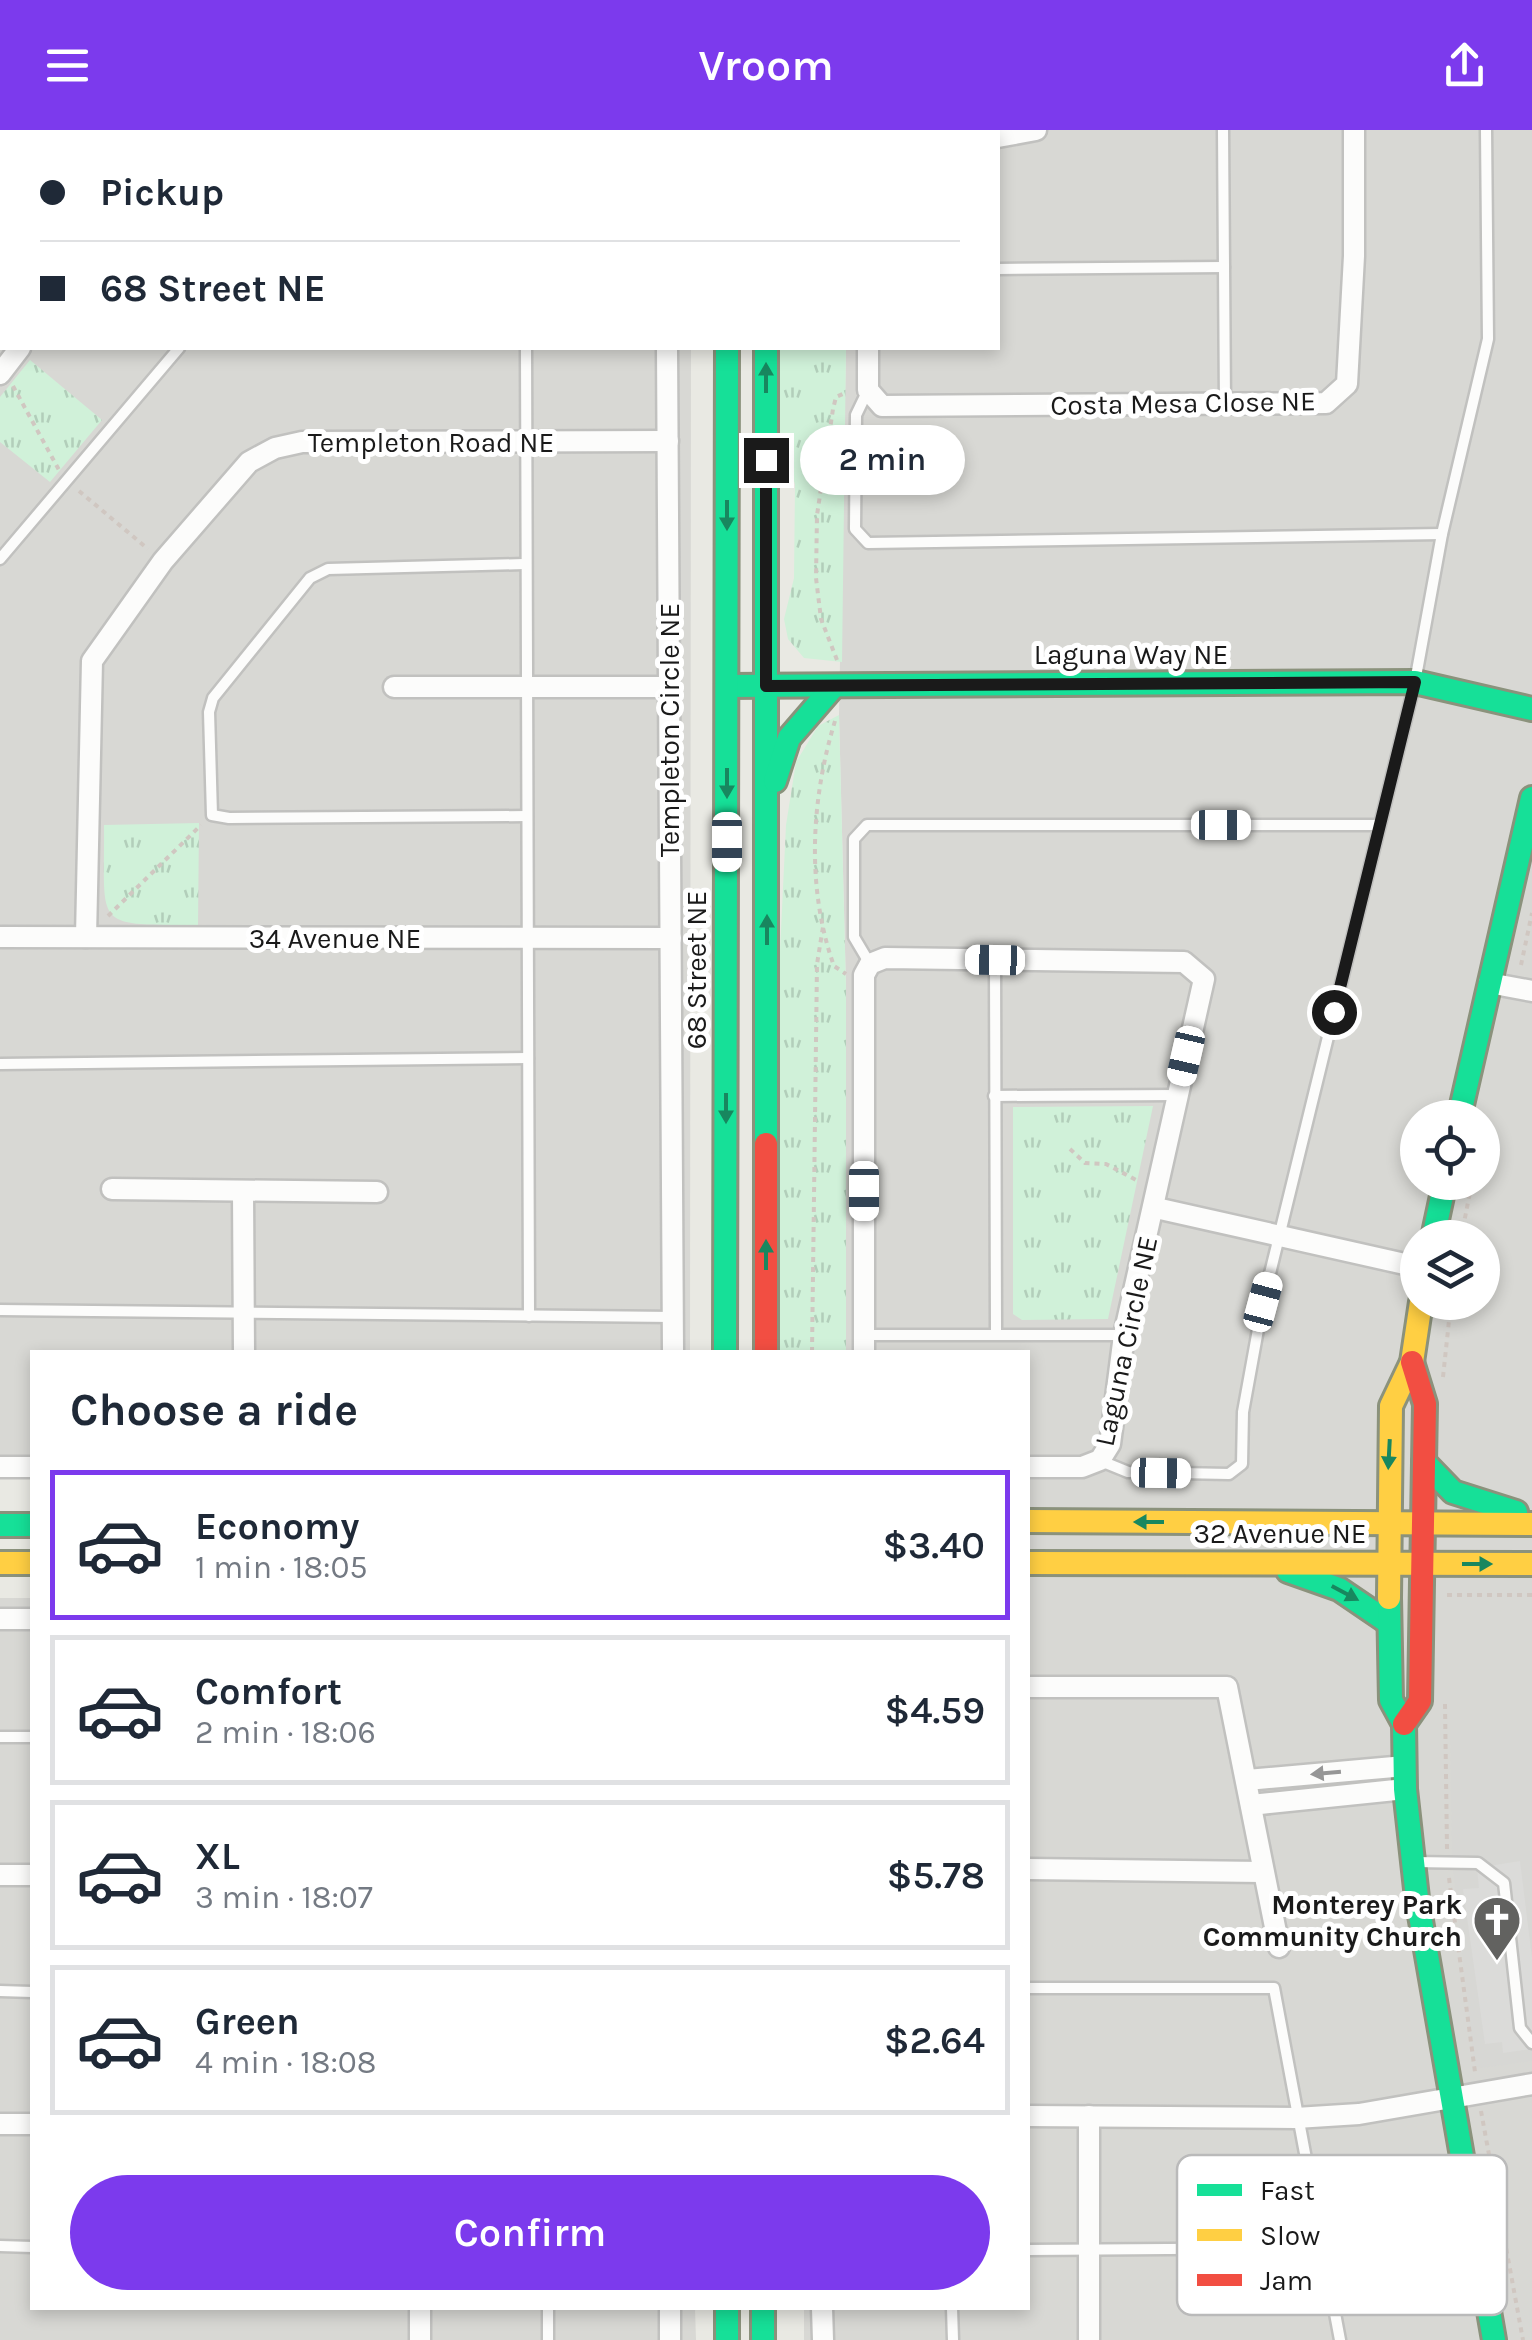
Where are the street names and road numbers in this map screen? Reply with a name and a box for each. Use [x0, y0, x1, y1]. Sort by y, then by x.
street label: Costa Mesa Close NE [1050, 384, 1316, 422]
street label: Templeton Road NE [308, 426, 554, 459]
street label: Templeton Circle NE [653, 603, 686, 857]
street label: Laguna Way NE [1034, 638, 1228, 671]
street label: 68 Street NE [680, 891, 713, 1049]
street label: 34 Avenue NE [249, 922, 421, 955]
street label: Laguna Circle NE [1088, 1233, 1164, 1449]
street label: 32 Avenue NE [1193, 1517, 1367, 1550]

